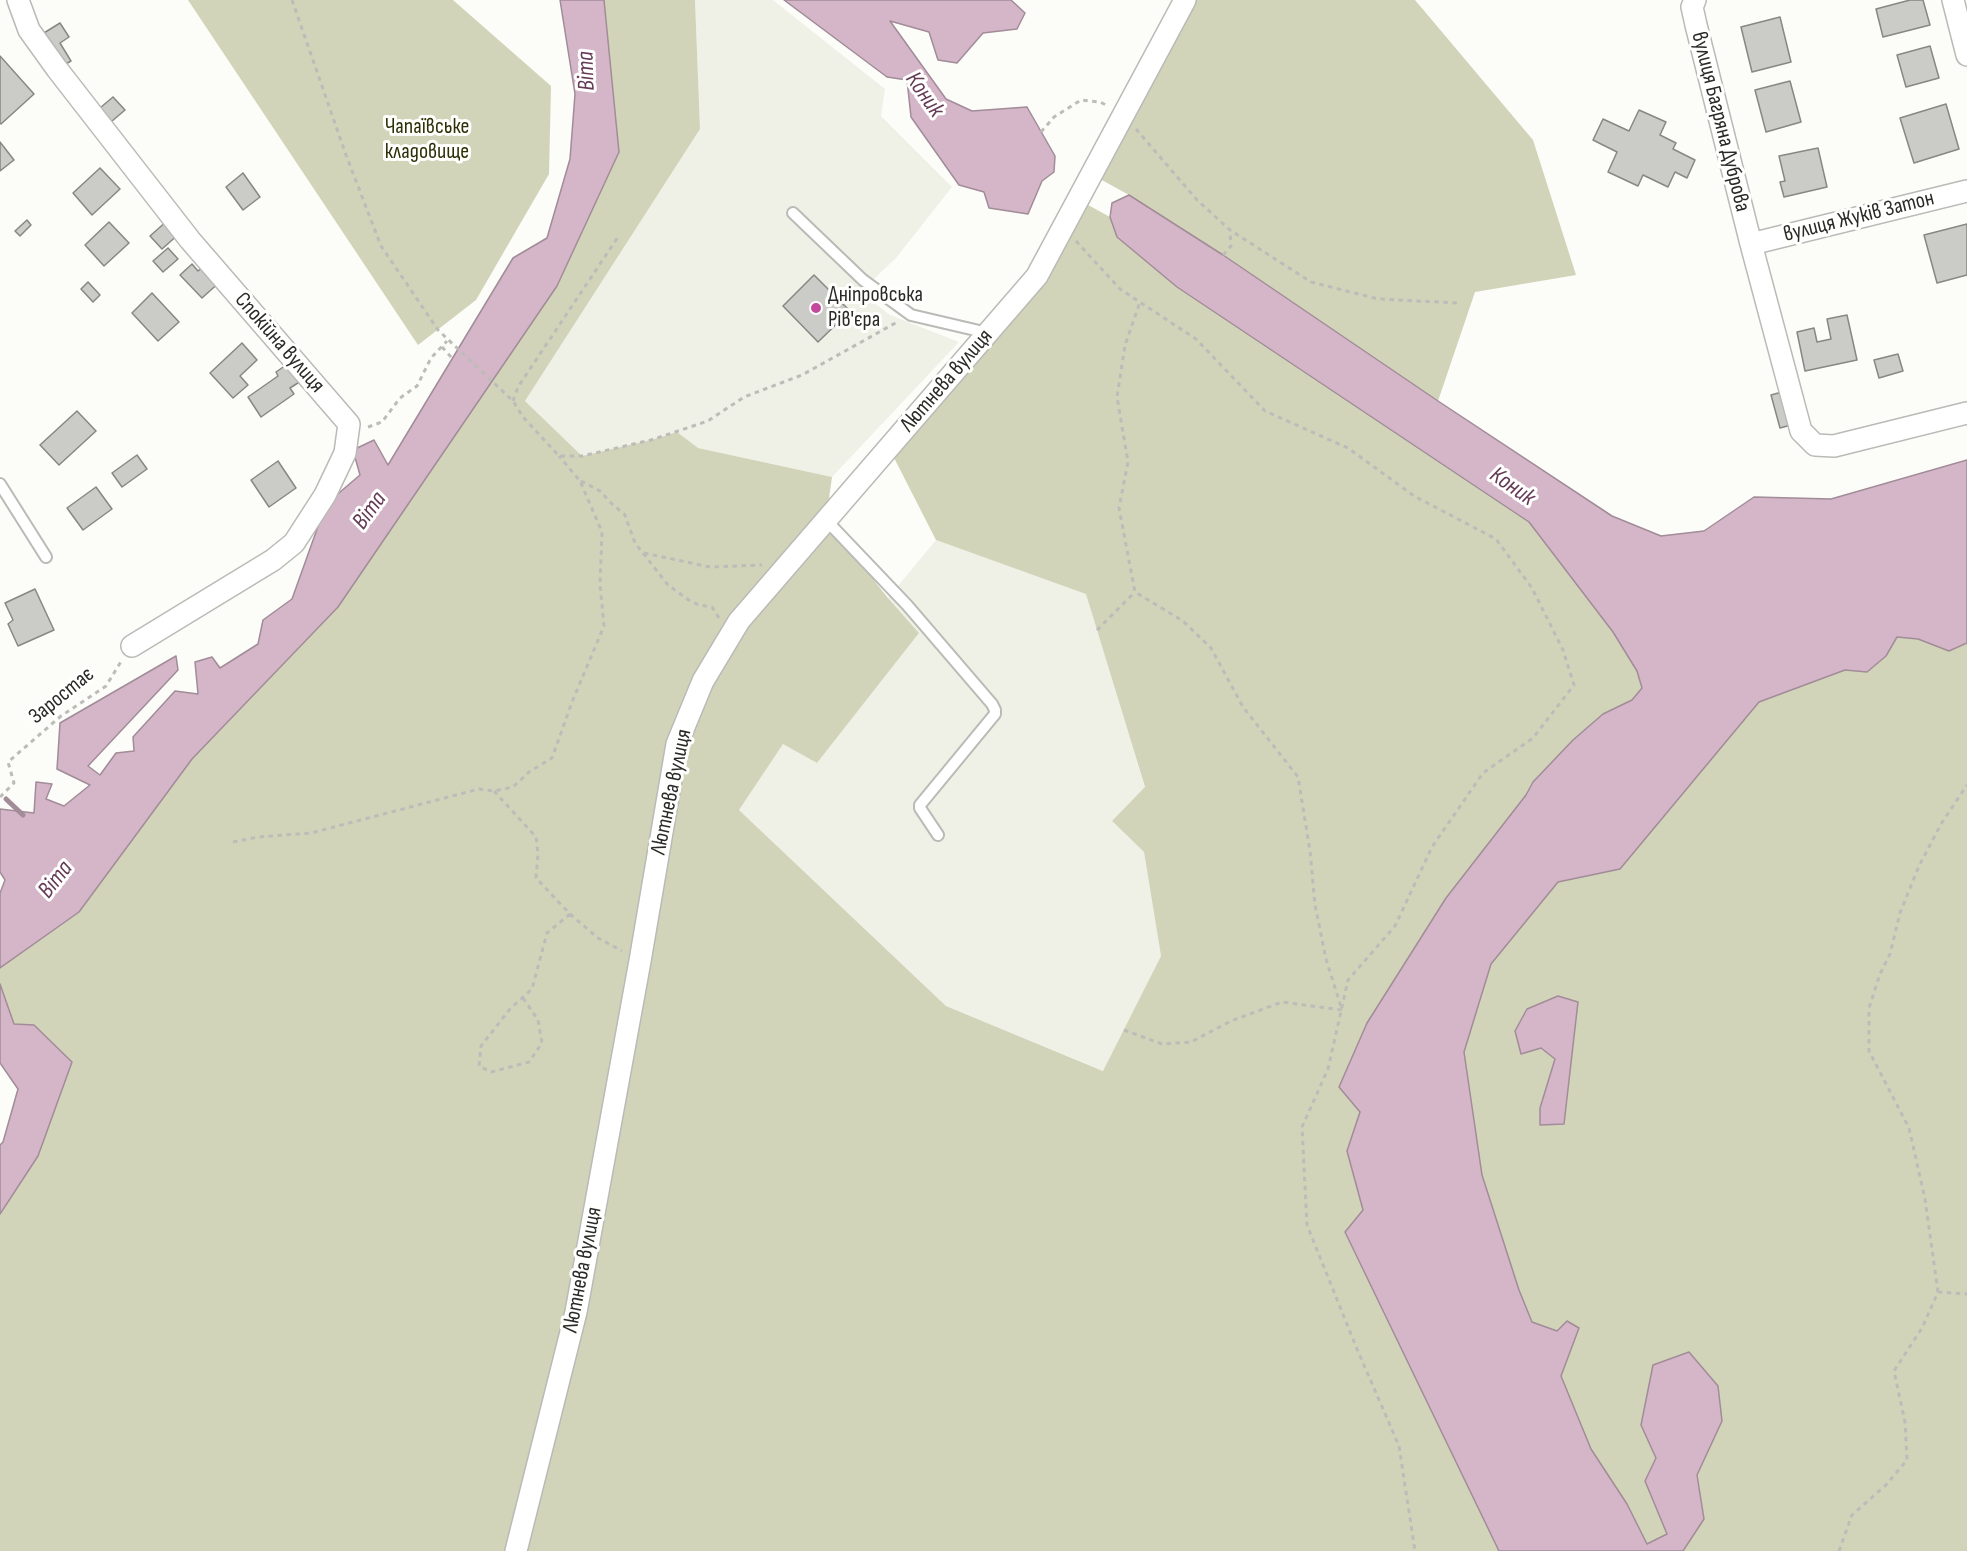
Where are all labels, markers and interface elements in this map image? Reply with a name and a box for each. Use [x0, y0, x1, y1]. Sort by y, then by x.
street label: вулиця Багряна Дуброва [1685, 29, 1755, 215]
water label: Віта [572, 51, 602, 91]
water label: Коник [898, 67, 950, 123]
park label: Чапаївське кладовище [385, 114, 469, 166]
street label: вулиця Жуків Затон [1781, 186, 1937, 248]
place label: Дніпровська Рів'єра [828, 282, 923, 334]
street label: Спокійна вулиця [228, 287, 330, 399]
marker: Дніпровська Рів'єра [809, 301, 823, 315]
street label: Лютнева вулиця [895, 324, 999, 438]
water label: Коник [1484, 461, 1540, 513]
water label: Віта [347, 486, 393, 536]
street label: Заростає [24, 662, 100, 730]
street label: Лютнева вулиця [646, 727, 698, 857]
water label: Віта [32, 856, 80, 904]
street label: Лютнева вулиця [558, 1205, 608, 1335]

